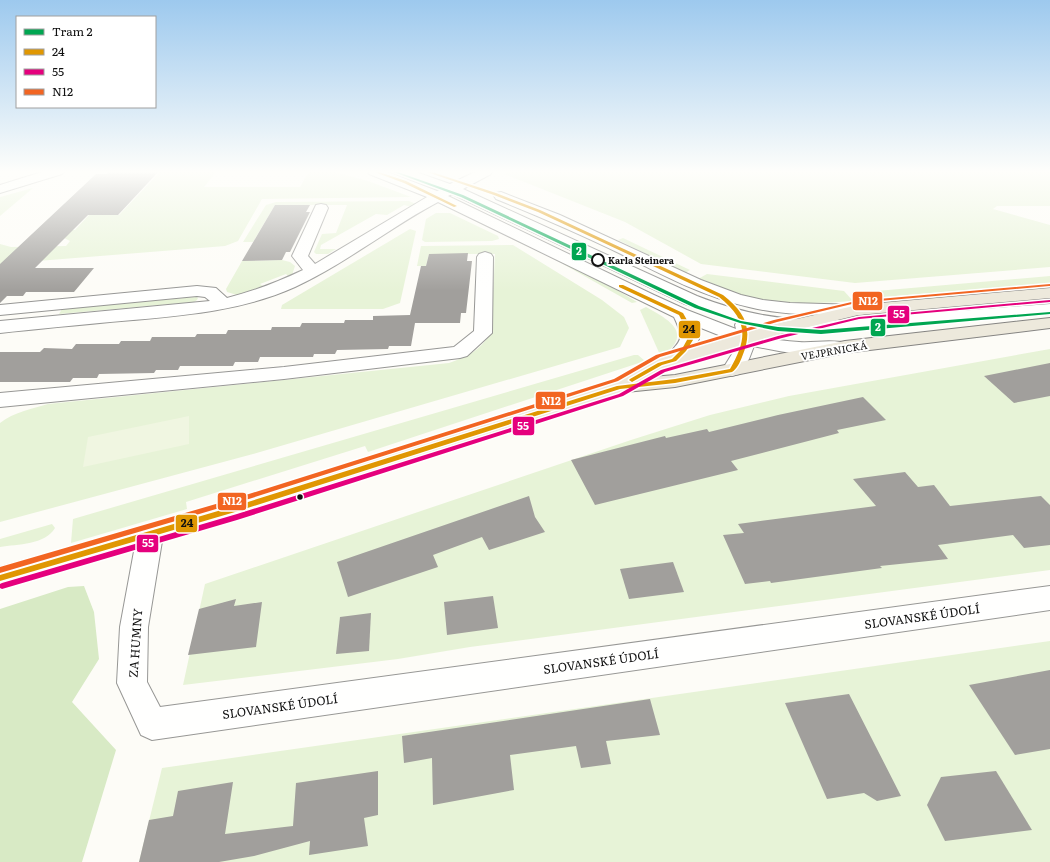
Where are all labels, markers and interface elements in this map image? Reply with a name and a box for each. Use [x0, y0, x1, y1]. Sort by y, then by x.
legend [16, 16, 156, 108]
text: Tram 2 [52, 22, 93, 40]
text: 24 [52, 42, 65, 60]
text: 55 [52, 62, 64, 80]
text: N12 [52, 82, 73, 100]
line badge: 2 [571, 242, 587, 261]
text: 2 [576, 242, 582, 258]
marker: Karla Steinera [591, 253, 605, 267]
place label: Karla Steinera [608, 253, 675, 267]
line badge: N12 [852, 291, 883, 311]
text: N12 [858, 292, 878, 308]
line badge: 55 [887, 305, 910, 324]
text: 55 [893, 305, 905, 321]
line badge: 2 [870, 318, 886, 337]
text: 2 [875, 318, 881, 334]
line badge: 24 [678, 320, 701, 339]
text: 24 [683, 320, 696, 336]
street label: VEJPRNICKÁ [800, 337, 869, 363]
line badge: N12 [535, 391, 566, 410]
text: N12 [541, 392, 561, 408]
line badge: 55 [512, 416, 535, 436]
text: 55 [517, 417, 529, 433]
line badge: N12 [217, 492, 247, 511]
text: N12 [222, 492, 242, 508]
unlabelled marker [295, 492, 305, 502]
line badge: 24 [175, 514, 198, 533]
text: 24 [181, 514, 194, 530]
line badge: 55 [136, 534, 159, 553]
text: 55 [142, 534, 154, 550]
street label: SLOVANSKÉ ÚDOLÍ [863, 599, 981, 633]
street label: ZA HUMNY [124, 607, 146, 678]
street label: SLOVANSKÉ ÚDOLÍ [542, 644, 660, 678]
street label: SLOVANSKÉ ÚDOLÍ [221, 689, 339, 723]

